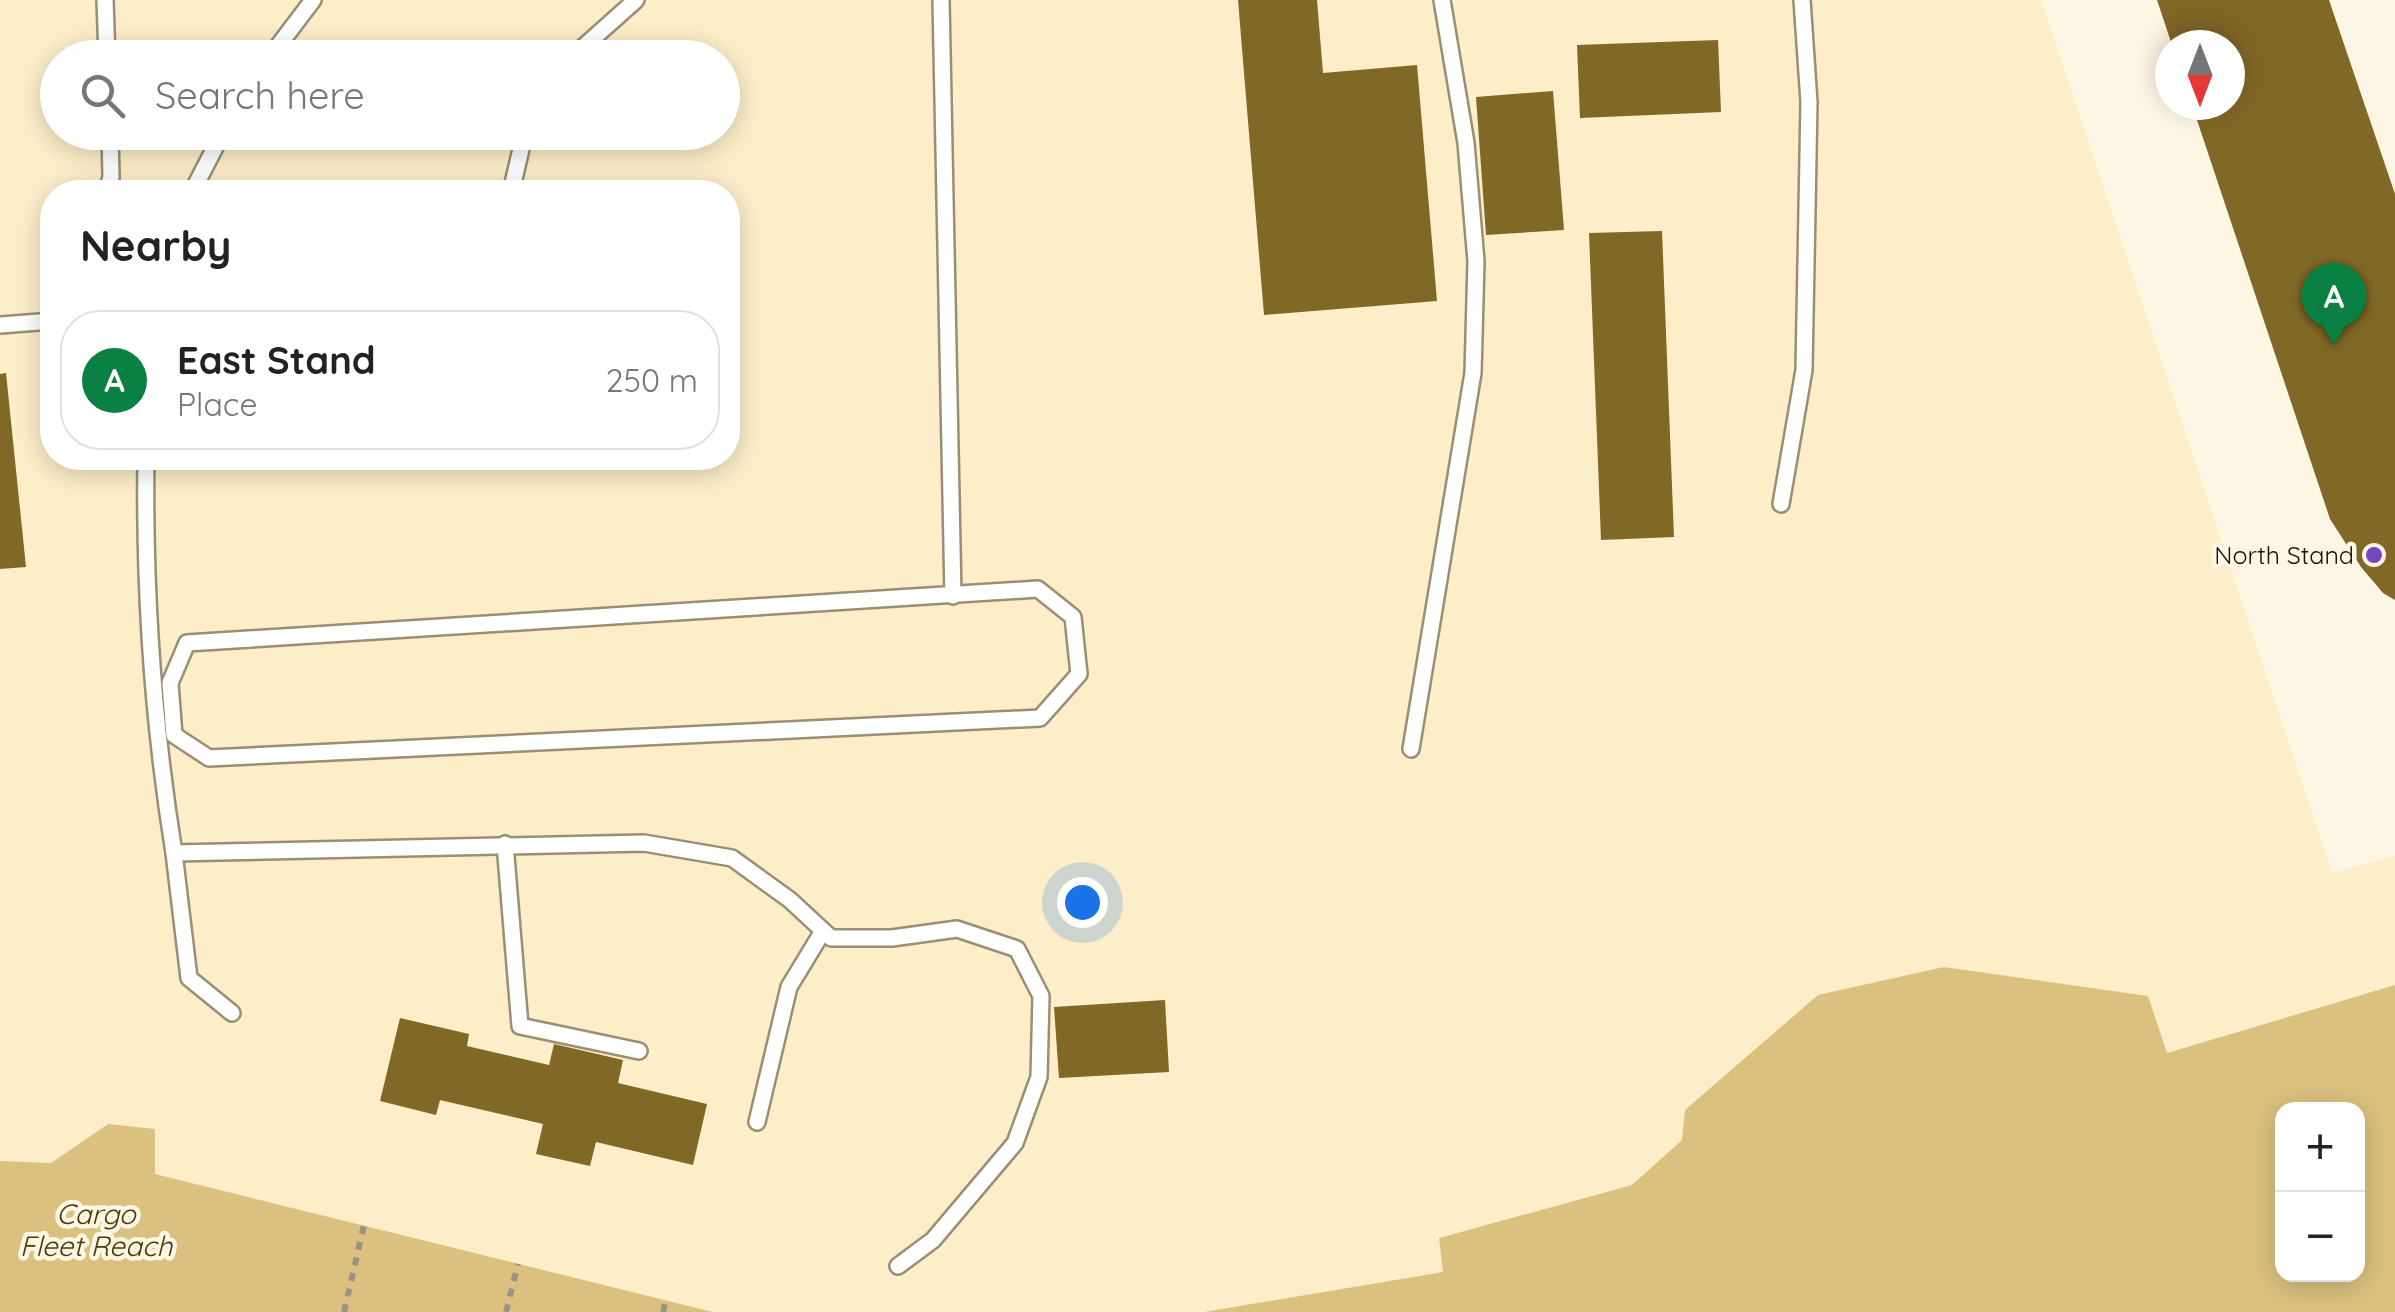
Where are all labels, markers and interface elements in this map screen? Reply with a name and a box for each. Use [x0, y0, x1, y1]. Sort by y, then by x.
north arrow [2155, 30, 2245, 120]
search box [40, 40, 740, 150]
icon: search [75, 68, 130, 123]
text: Search here [155, 71, 365, 119]
text: Nearby [80, 219, 231, 272]
pin: A [2302, 262, 2366, 345]
text: East Stand [177, 336, 376, 384]
text: A [104, 360, 125, 400]
text: 250 m [606, 360, 698, 400]
text: Place [177, 384, 257, 424]
place label: North Stand [2214, 539, 2354, 570]
marker: North Stand [2363, 544, 2385, 566]
your location [1057, 877, 1108, 928]
map controls [2275, 1102, 2365, 1282]
button: + [2275, 1102, 2365, 1192]
button: − [2275, 1192, 2365, 1282]
water label: Cargo Fleet Reach [20, 1196, 173, 1263]

